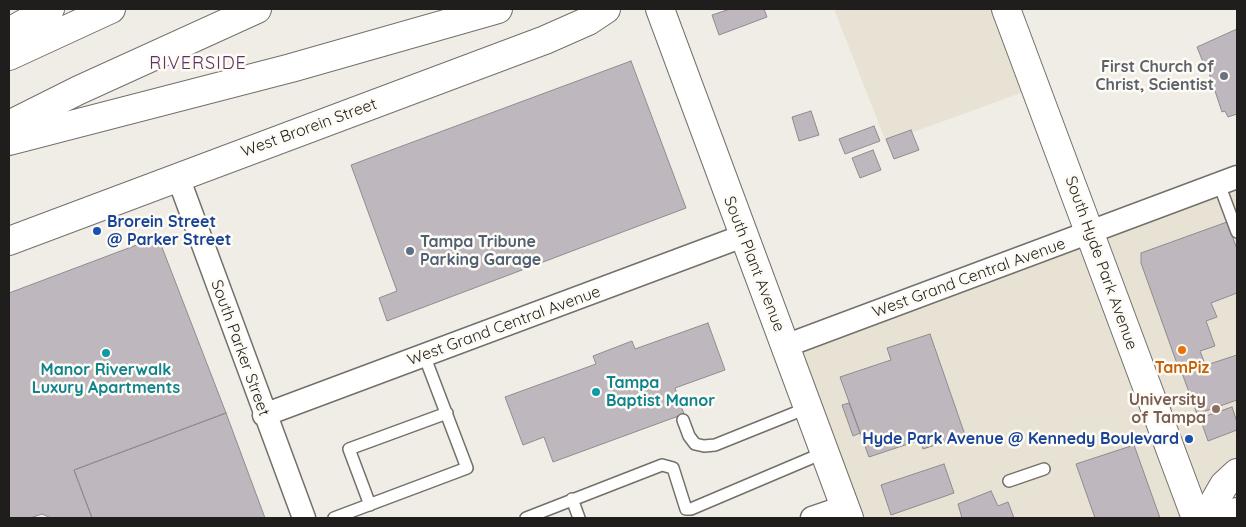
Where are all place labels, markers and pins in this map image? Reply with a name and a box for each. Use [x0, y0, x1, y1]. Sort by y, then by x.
place label: First Church of Christ, Scientist [1096, 57, 1214, 95]
marker: First Church of Christ, Scientist [1218, 70, 1230, 82]
place label: Brorein Street @ Parker Street [107, 212, 231, 250]
marker: Brorein Street @ Parker Street [91, 225, 103, 237]
place label: Tampa Tribune Parking Garage [420, 232, 541, 270]
marker: Tampa Tribune Parking Garage [404, 245, 416, 257]
marker: TamPiz [1176, 344, 1188, 356]
marker: Manor Riverwalk Luxury Apartments [100, 347, 112, 359]
place label: TamPiz [1155, 358, 1209, 378]
place label: Manor Riverwalk Luxury Apartments [32, 360, 180, 398]
place label: Tampa Baptist Manor [606, 373, 715, 411]
marker: Tampa Baptist Manor [590, 386, 602, 398]
place label: University of Tampa [1129, 390, 1206, 428]
marker: University of Tampa [1210, 403, 1222, 415]
place label: Hyde Park Avenue @ Kennedy Boulevard [862, 429, 1179, 449]
marker: Hyde Park Avenue @ Kennedy Boulevard [1183, 433, 1195, 445]

